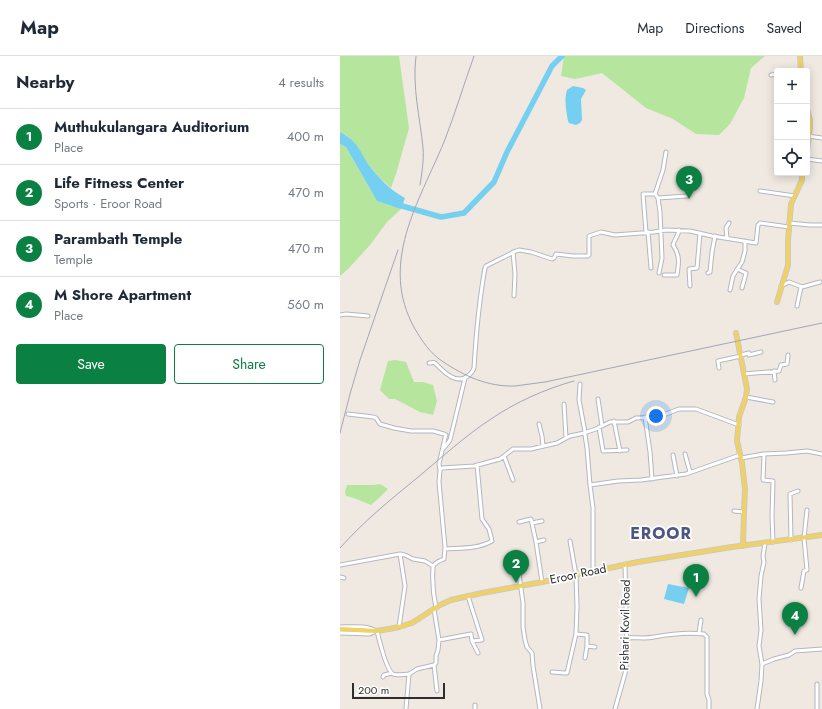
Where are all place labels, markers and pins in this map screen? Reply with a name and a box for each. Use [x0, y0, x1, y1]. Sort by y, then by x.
pin: 3 [676, 166, 702, 199]
pin: 2 [503, 550, 529, 583]
pin: 1 [683, 564, 709, 597]
pin: 4 [782, 602, 808, 635]

